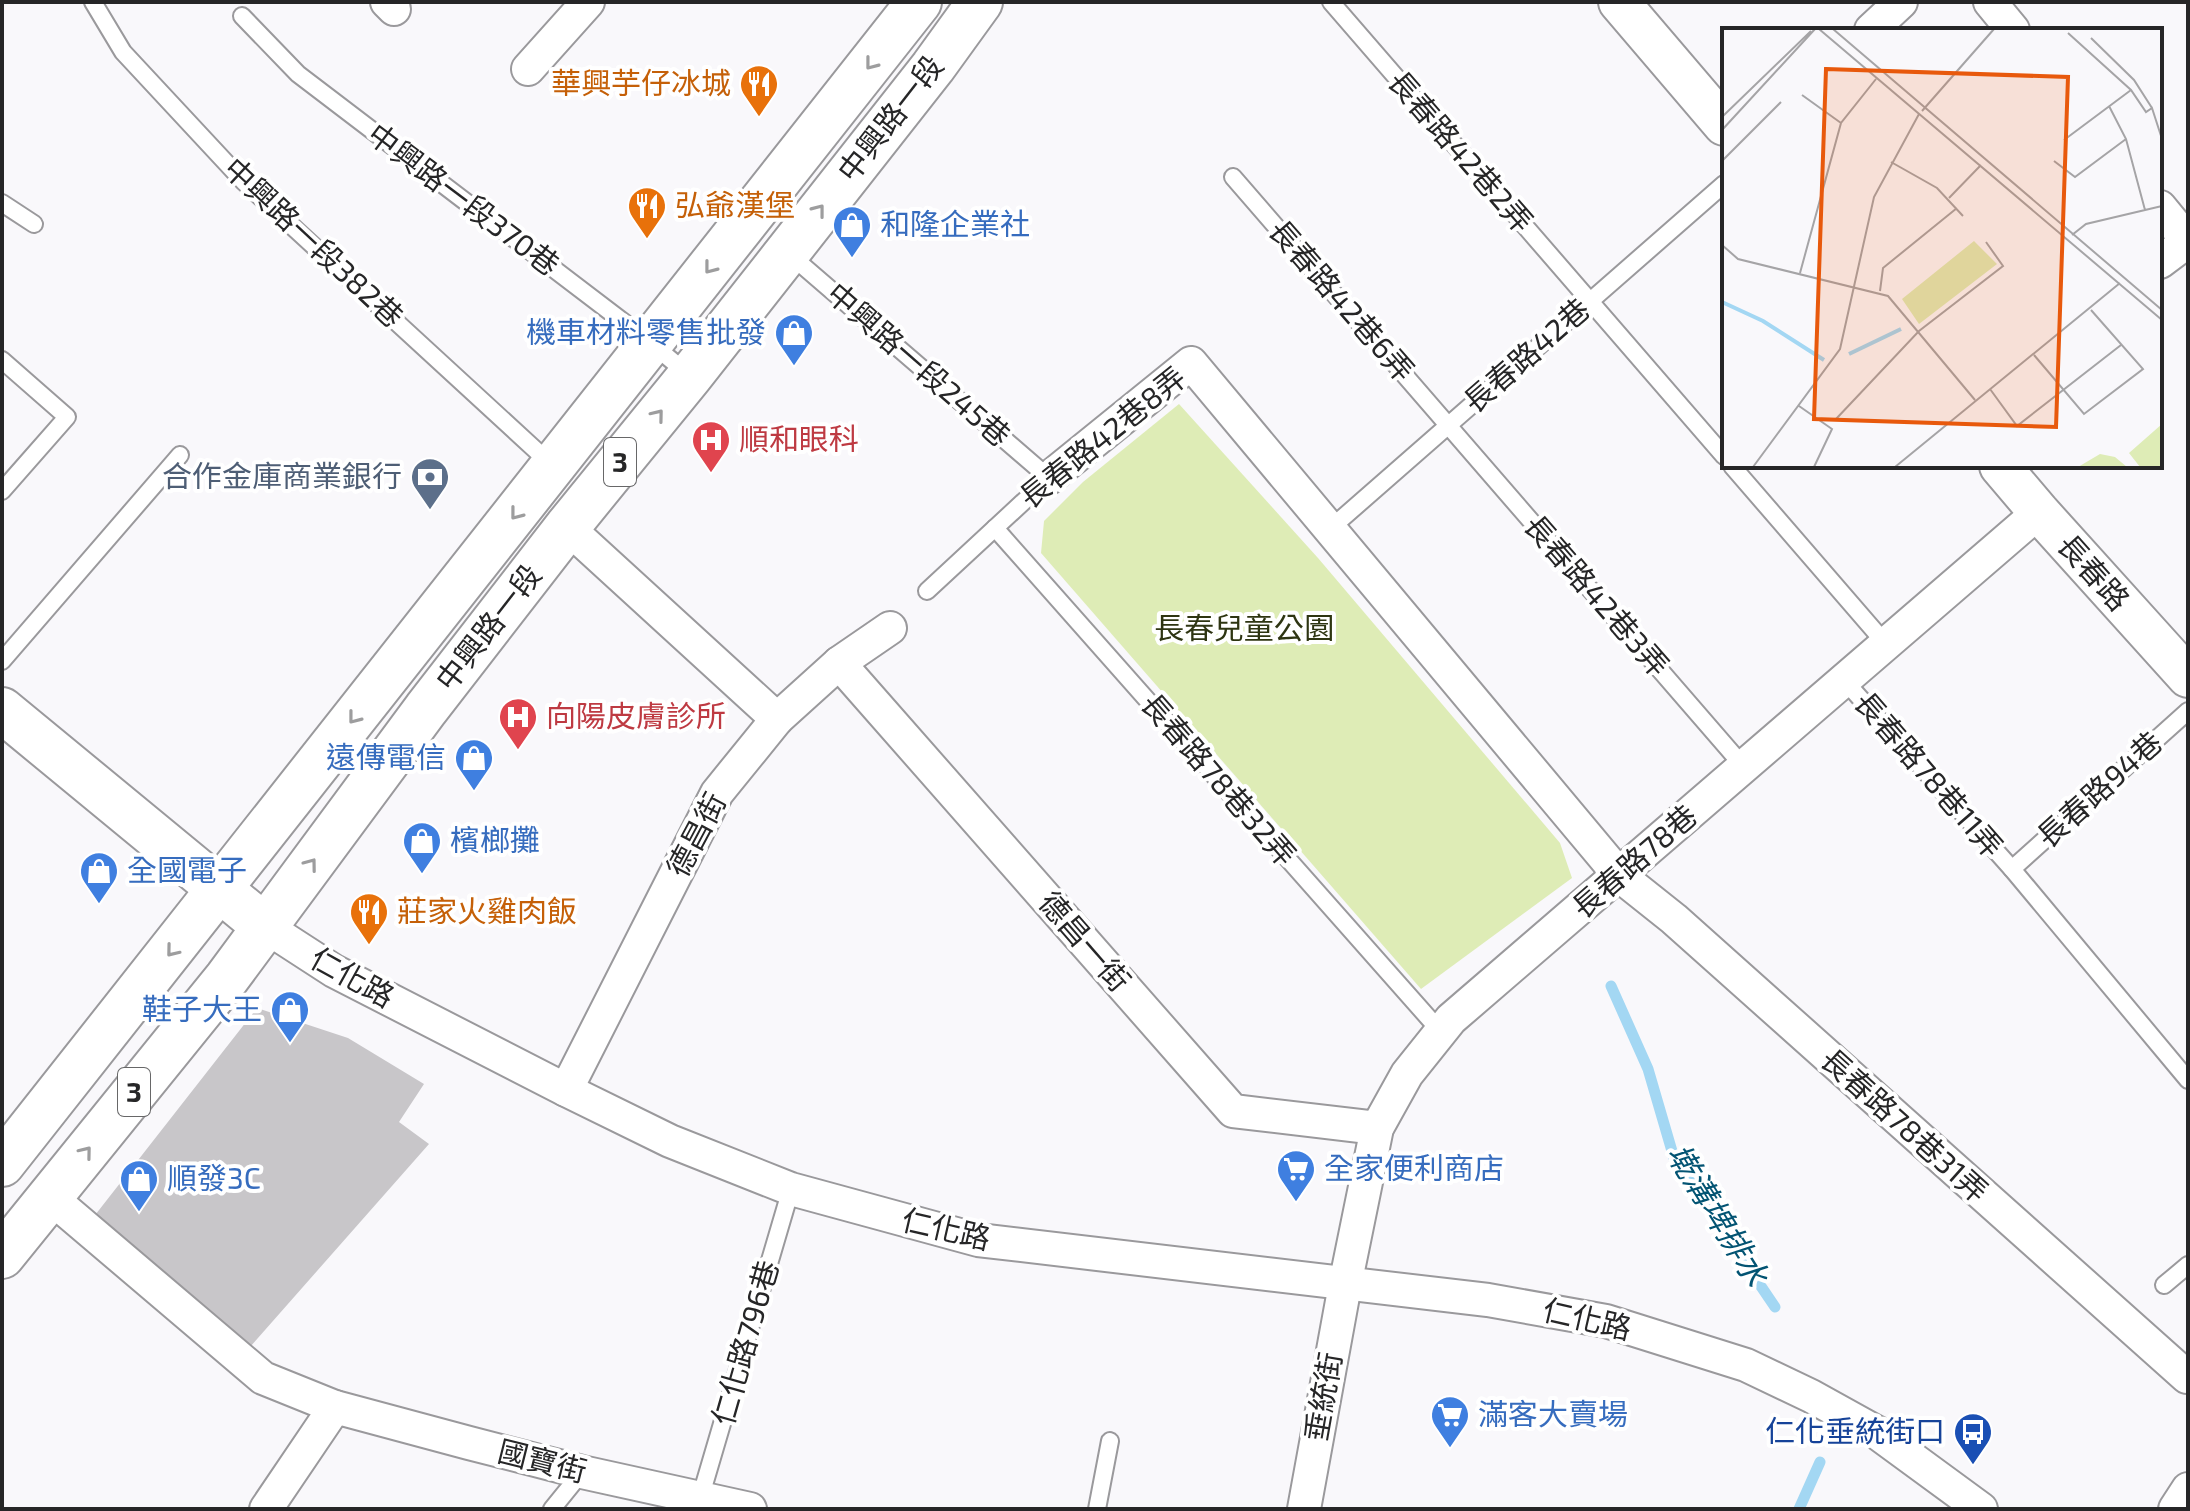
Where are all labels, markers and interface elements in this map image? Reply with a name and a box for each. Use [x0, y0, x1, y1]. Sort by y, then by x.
inset map [1722, 28, 2162, 468]
street label: 中興路一段 [829, 48, 950, 188]
one-way arrow [866, 55, 880, 70]
restaurant icon: 華興芋仔冰城 [738, 63, 780, 118]
street label: 長春路42巷2弄 [1382, 63, 1541, 239]
place label: 華興芋仔冰城 [551, 64, 731, 100]
street label: 中興路一段370巷 [361, 115, 567, 282]
street label: 中興路一段382巷 [217, 149, 411, 334]
restaurant icon: 弘爺漢堡 [626, 185, 668, 240]
place label: 弘爺漢堡 [675, 186, 795, 222]
one-way arrow [810, 204, 824, 219]
shop icon: 和隆企業社 [831, 204, 873, 259]
place label: 和隆企業社 [880, 205, 1030, 241]
street label: 長春路42巷6弄 [1263, 211, 1423, 388]
one-way arrow [705, 259, 720, 273]
street label: 中興路一段245巷 [820, 274, 1018, 453]
street label: 長春路42巷 [1455, 290, 1596, 419]
shop icon: 機車材料零售批發 [773, 312, 815, 367]
place label: 機車材料零售批發 [526, 313, 766, 349]
street label: 長春路42巷8弄 [1011, 358, 1192, 514]
one-way arrow [648, 409, 663, 424]
hospital icon: 順和眼科 [690, 419, 732, 474]
place label: 順和眼科 [739, 420, 859, 456]
road number: 3 [604, 438, 636, 486]
bank icon: 合作金庫商業銀行 [409, 456, 451, 511]
place label: 合作金庫商業銀行 [162, 457, 402, 493]
one-way arrow [511, 505, 526, 520]
street label: 長春路42巷3弄 [1518, 507, 1677, 683]
street label: 長春路 [2051, 526, 2138, 617]
street label: 中興路一段 [427, 557, 548, 697]
park label: 長春兒童公園 [1154, 609, 1334, 645]
street label: 長春路78巷11弄 [1848, 684, 2011, 864]
street label: 長春路78巷32弄 [1135, 685, 1304, 872]
hospital icon: 向陽皮膚診所 [497, 696, 539, 751]
place label: 向陽皮膚診所 [546, 697, 726, 733]
one-way arrow [349, 709, 363, 724]
street label: 長春路94巷 [2029, 723, 2169, 854]
shop icon: 遠傳電信 [453, 737, 495, 792]
place label: 遠傳電信 [326, 738, 446, 774]
street label: 德昌街 [658, 786, 732, 882]
street label: 長春路78巷 [1564, 797, 1703, 924]
shop icon: 檳榔攤 [401, 820, 443, 875]
place label: 檳榔攤 [450, 821, 540, 857]
shop icon: 全國電子 [78, 850, 120, 905]
place label: 全國電子 [127, 851, 247, 887]
one-way arrow [301, 858, 315, 873]
street label: 德昌一街 [1033, 884, 1138, 998]
restaurant icon: 莊家火雞肉飯 [348, 891, 390, 946]
place label: 莊家火雞肉飯 [397, 892, 577, 928]
street label: 仁化路 [305, 939, 401, 1014]
one-way arrow [167, 942, 181, 957]
shop icon: 鞋子大王 [269, 989, 311, 1044]
place label: 鞋子大王 [142, 990, 262, 1026]
street label: 長春路78巷31弄 [1814, 1040, 1996, 1209]
road number: 3 [118, 1068, 150, 1116]
water label: 墘溝埤排水 [1660, 1136, 1778, 1294]
one-way arrow [76, 1147, 91, 1161]
supermarket icon: 全家便利商店 [1275, 1148, 1317, 1203]
place label: 全家便利商店 [1324, 1149, 1504, 1185]
shop icon: 順發3C [118, 1158, 160, 1213]
place label: 順發3C [167, 1159, 261, 1195]
street label: 仁化路 [899, 1200, 994, 1256]
street label: 仁化路796巷 [703, 1256, 785, 1429]
street label: 仁化路 [1540, 1290, 1635, 1346]
street label: 垂統街 [1296, 1349, 1348, 1444]
supermarket icon: 滿客大賣場 [1429, 1394, 1471, 1449]
place label: 滿客大賣場 [1478, 1395, 1628, 1431]
bus stop icon: 仁化垂統街口 [1952, 1411, 1994, 1466]
place label: 仁化垂統街口 [1765, 1412, 1945, 1448]
street label: 國寶街 [494, 1432, 591, 1488]

